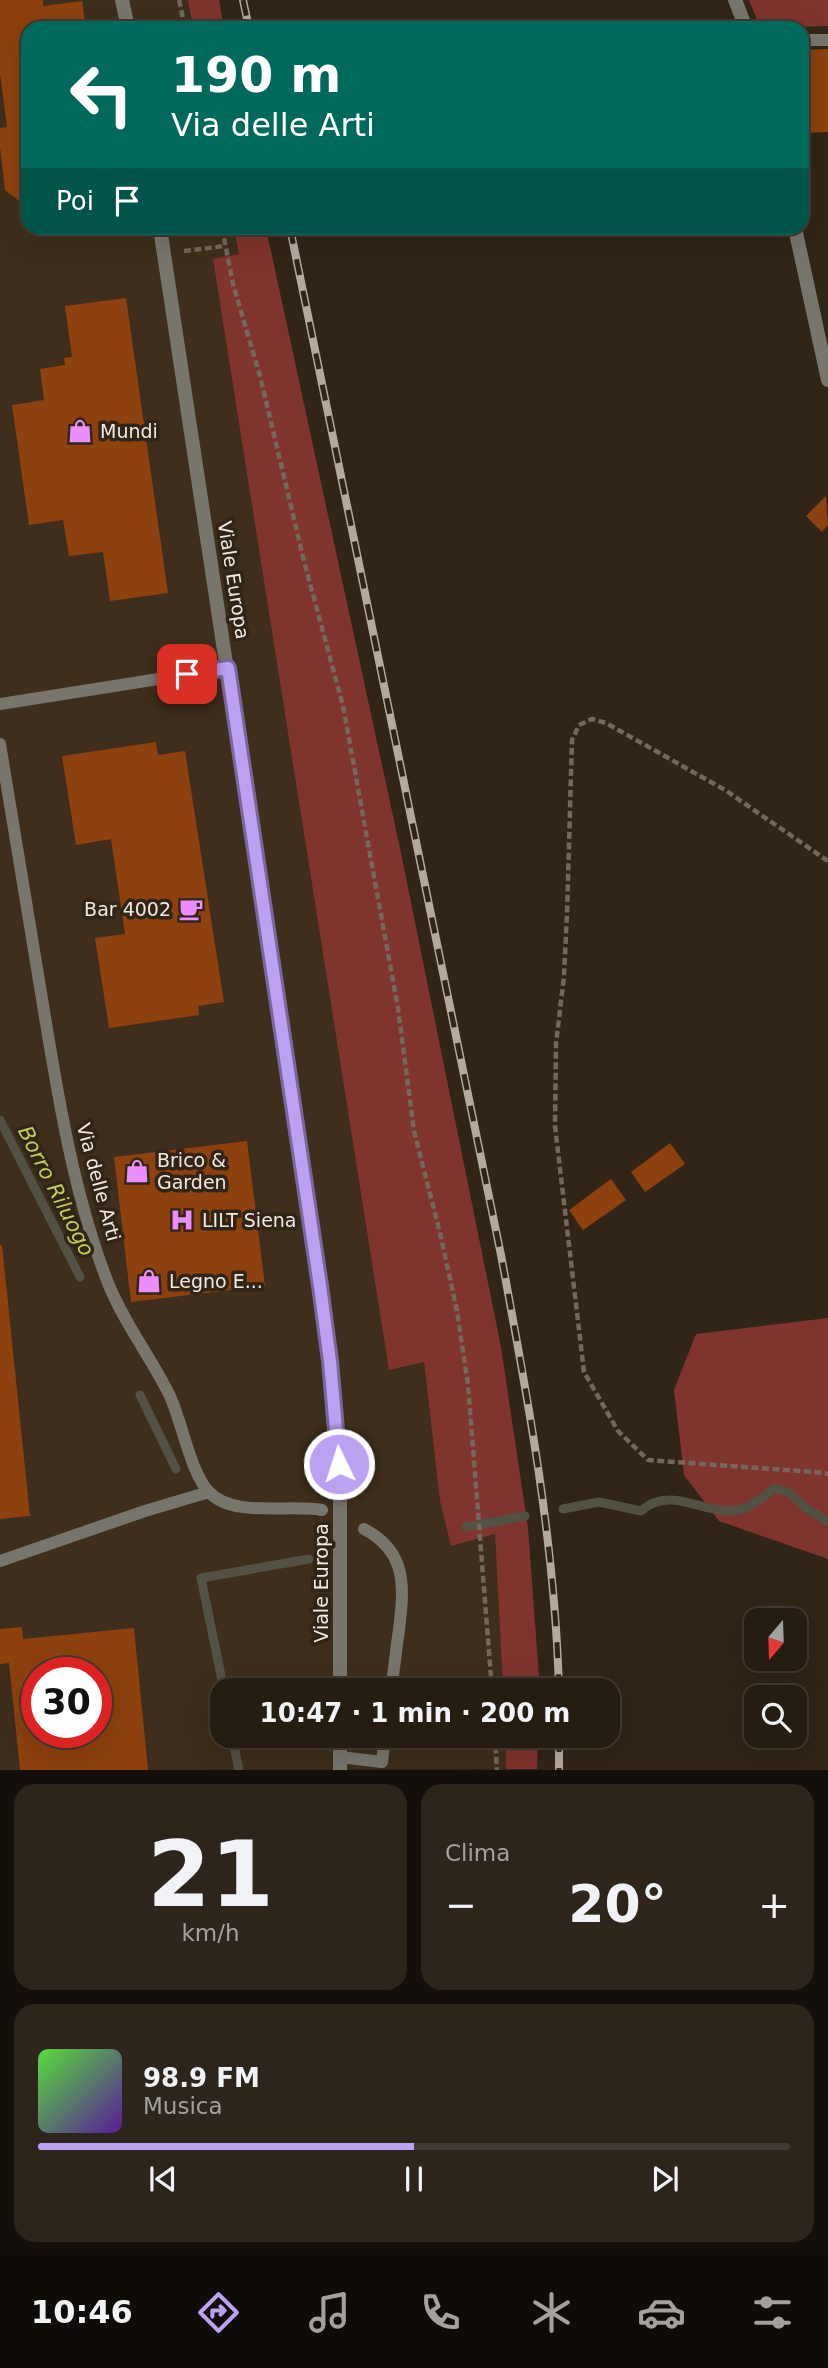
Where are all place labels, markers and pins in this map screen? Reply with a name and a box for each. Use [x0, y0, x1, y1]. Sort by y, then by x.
shop icon: Mundi [66, 417, 94, 445]
place label: Mundi [100, 420, 158, 442]
pin [157, 644, 217, 704]
cafe icon: Bar 4002 [177, 895, 205, 923]
place label: Bar 4002 [84, 898, 171, 920]
place label: Brico & Garden [157, 1149, 227, 1193]
shop icon: Brico & Garden [123, 1157, 151, 1185]
hospital icon: LILT Siena [168, 1206, 196, 1234]
place label: LILT Siena [202, 1209, 297, 1231]
shop icon: Legno E... [135, 1267, 163, 1295]
place label: Legno E... [169, 1270, 263, 1292]

